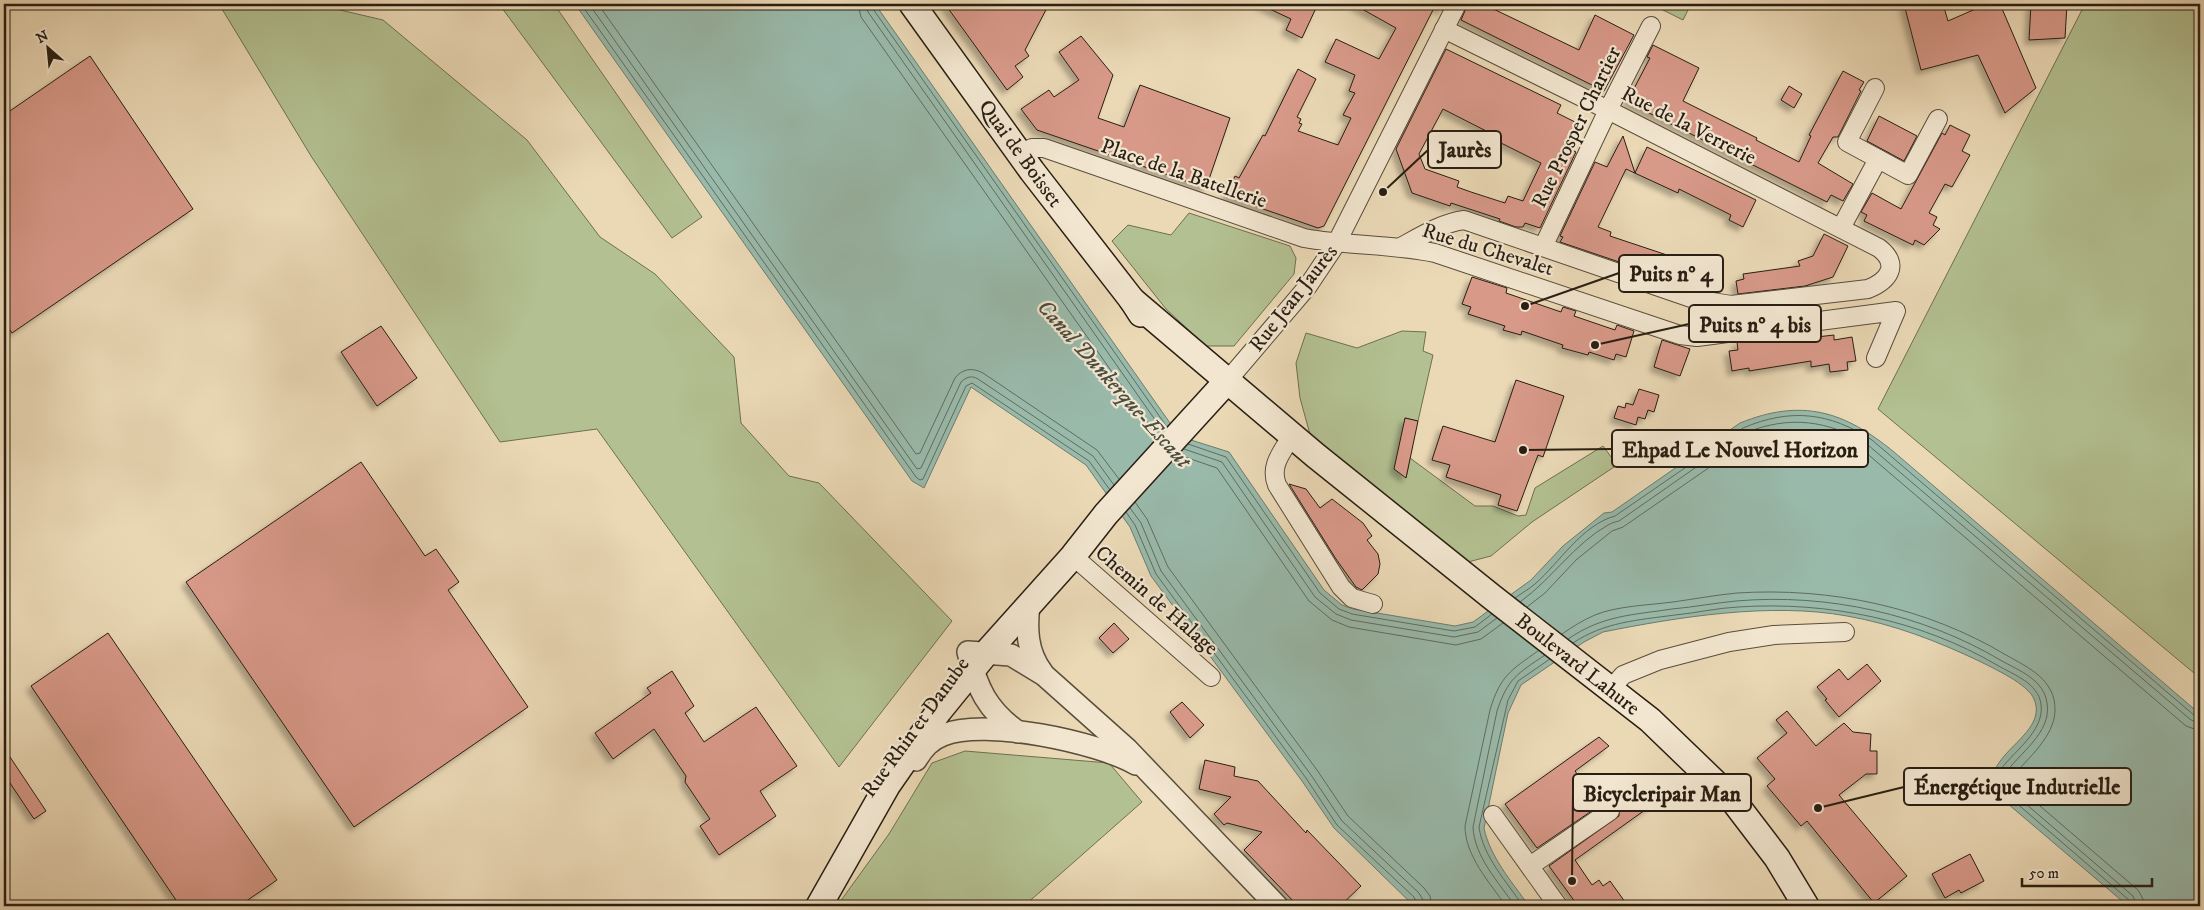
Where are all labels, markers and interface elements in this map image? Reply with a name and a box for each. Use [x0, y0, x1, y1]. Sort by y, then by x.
north arrow [22, 22, 72, 72]
text: N [33, 26, 52, 48]
street label: Rue Prosper Chartier [1527, 42, 1627, 212]
street label: Rue de la Verrerie [1617, 81, 1761, 171]
street label: Quai de Boisset [972, 95, 1068, 213]
callout: Jaurès [1428, 131, 1501, 168]
street label: Place de la Batellerie [1097, 133, 1270, 215]
text: Jaurès [1436, 137, 1492, 164]
street label: Rue du Chevalet [1419, 218, 1557, 282]
street label: Rue Jean Jaurès [1244, 240, 1344, 357]
callout: Puits n° 4 [1619, 255, 1723, 292]
text: Puits n° 4 [1629, 261, 1714, 288]
water label: Canal Dunkerque-Escaut [1030, 294, 1198, 475]
callout: Puits n° 4 bis [1689, 305, 1821, 342]
text: Puits n° 4 bis [1699, 312, 1812, 339]
callout: Ehpad Le Nouvel Horizon [1612, 430, 1868, 467]
text: Ehpad Le Nouvel Horizon [1622, 437, 1859, 464]
street label: Chemin de Halage [1089, 540, 1223, 661]
street label: Boulevard Lahure [1510, 608, 1645, 722]
street label: Rue Rhin et Danube [856, 652, 976, 803]
callout: Énergétique Indutrielle [1904, 768, 2131, 805]
text: Énergétique Indutrielle [1914, 773, 2120, 801]
callout: Bicycleripair Man [1573, 774, 1751, 811]
text: Bicycleripair Man [1583, 781, 1742, 808]
scale bar [2022, 855, 2152, 887]
text: 50 m [2029, 864, 2059, 883]

